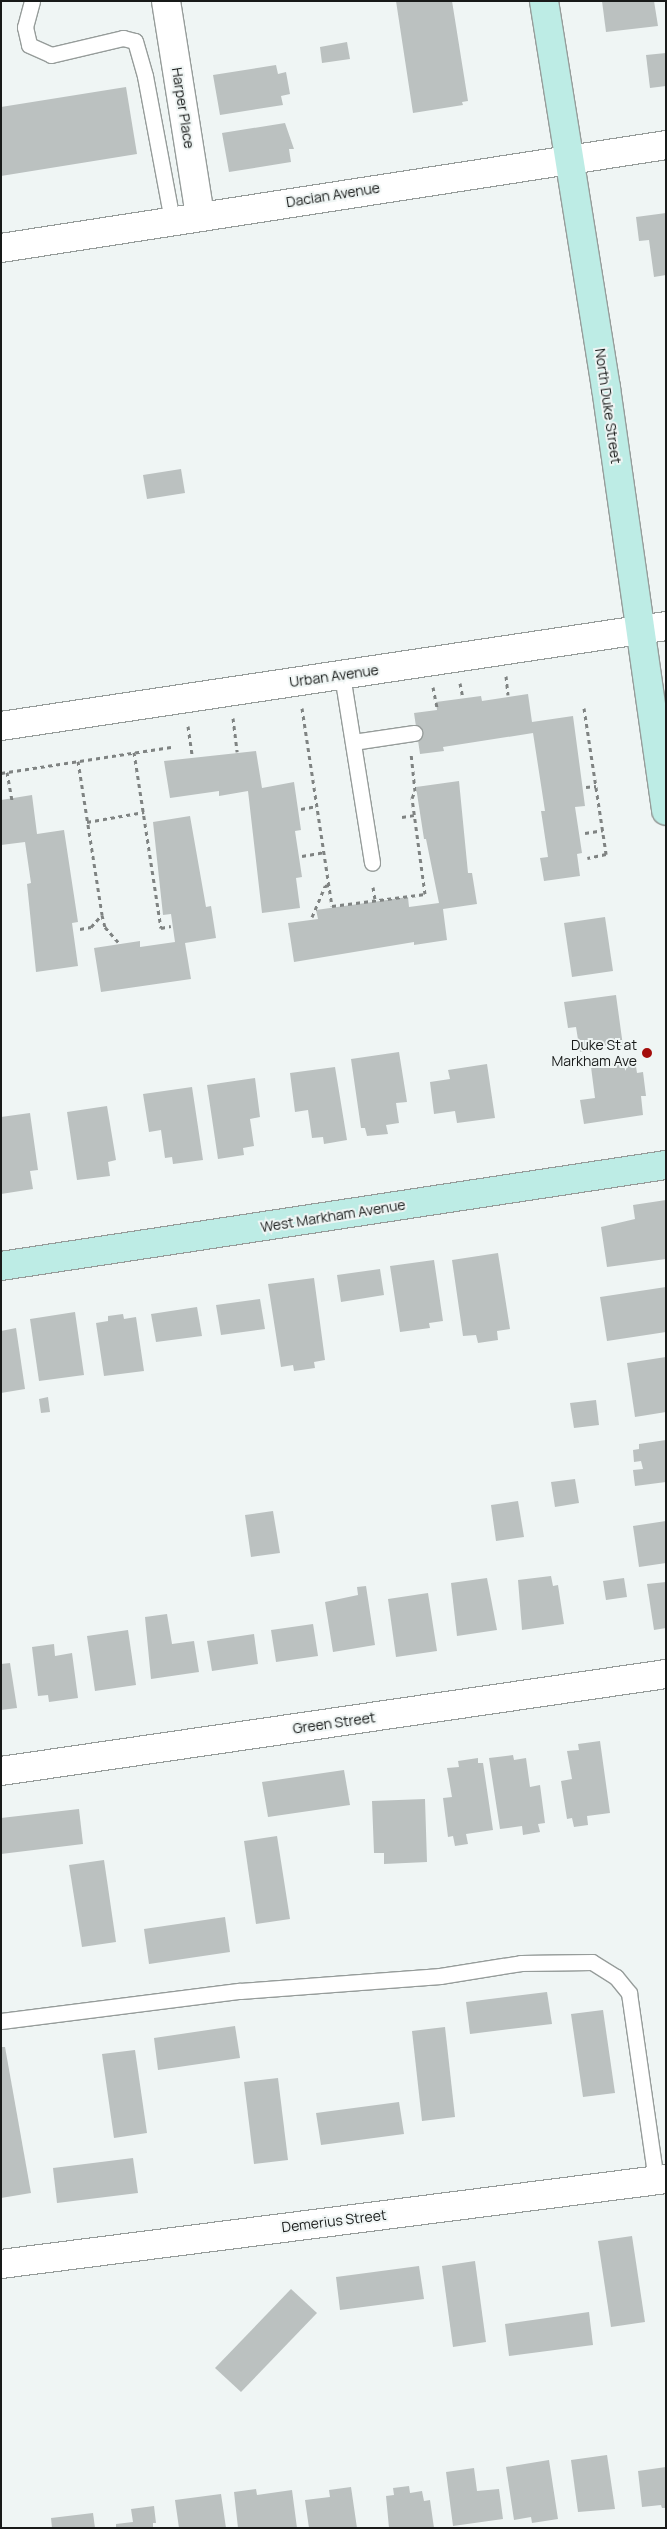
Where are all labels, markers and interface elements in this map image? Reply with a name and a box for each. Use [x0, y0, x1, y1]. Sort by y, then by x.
street label: Harper Place [168, 66, 198, 150]
street label: Dacian Avenue [285, 179, 381, 211]
street label: North Duke Street [592, 347, 624, 465]
street label: Urban Avenue [288, 661, 380, 691]
place label: Duke St at Markham Ave [551, 1037, 637, 1070]
marker: Duke St at Markham Ave [641, 1047, 653, 1059]
street label: West Markham Avenue [259, 1196, 407, 1236]
street label: Green Street [292, 1709, 376, 1737]
street label: Demerius Street [281, 2206, 387, 2236]

